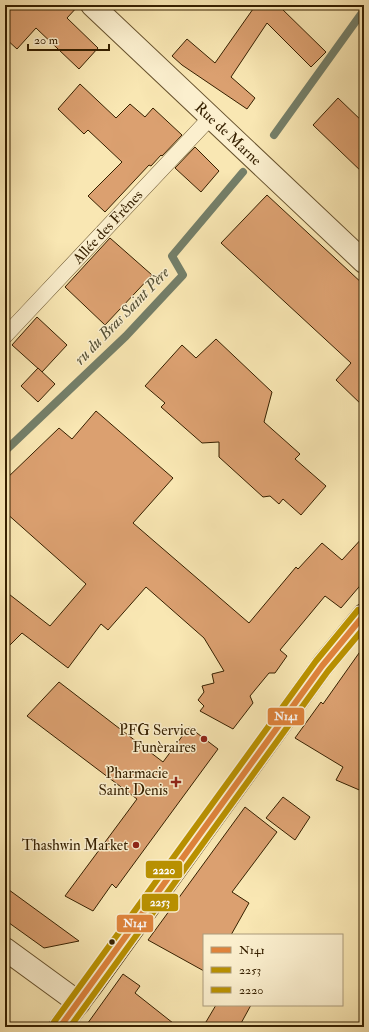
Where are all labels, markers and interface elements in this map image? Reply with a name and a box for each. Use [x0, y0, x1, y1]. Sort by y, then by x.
scale bar [28, 26, 109, 52]
text: 20 m [34, 33, 59, 48]
street label: Rue de Marne [191, 98, 265, 170]
street label: Allée des Frênes [68, 186, 147, 269]
water label: ru du Bras Saint Père [70, 262, 174, 369]
line badge: N141 [267, 707, 305, 726]
text: N141 [273, 710, 298, 724]
place label: PFG Service Funèraires [119, 721, 196, 757]
marker: PFG Service Funèraires [199, 734, 209, 744]
place label: Pharmacie Saint Denis [98, 764, 168, 800]
marker: Pharmacie Saint Denis [171, 777, 181, 787]
place label: Thashwin Market [22, 836, 128, 855]
marker: Thashwin Market [131, 840, 141, 850]
line badge: 2220 [145, 860, 183, 879]
text: 2220 [153, 864, 176, 877]
line badge: 2253 [141, 893, 179, 912]
text: 2253 [150, 896, 170, 909]
line badge: N141 [116, 914, 154, 933]
text: N141 [122, 917, 147, 931]
legend [203, 934, 343, 1006]
unlabelled marker [107, 937, 117, 947]
text: N141 [239, 943, 265, 958]
text: 2253 [239, 963, 261, 978]
text: 2220 [239, 983, 263, 998]

